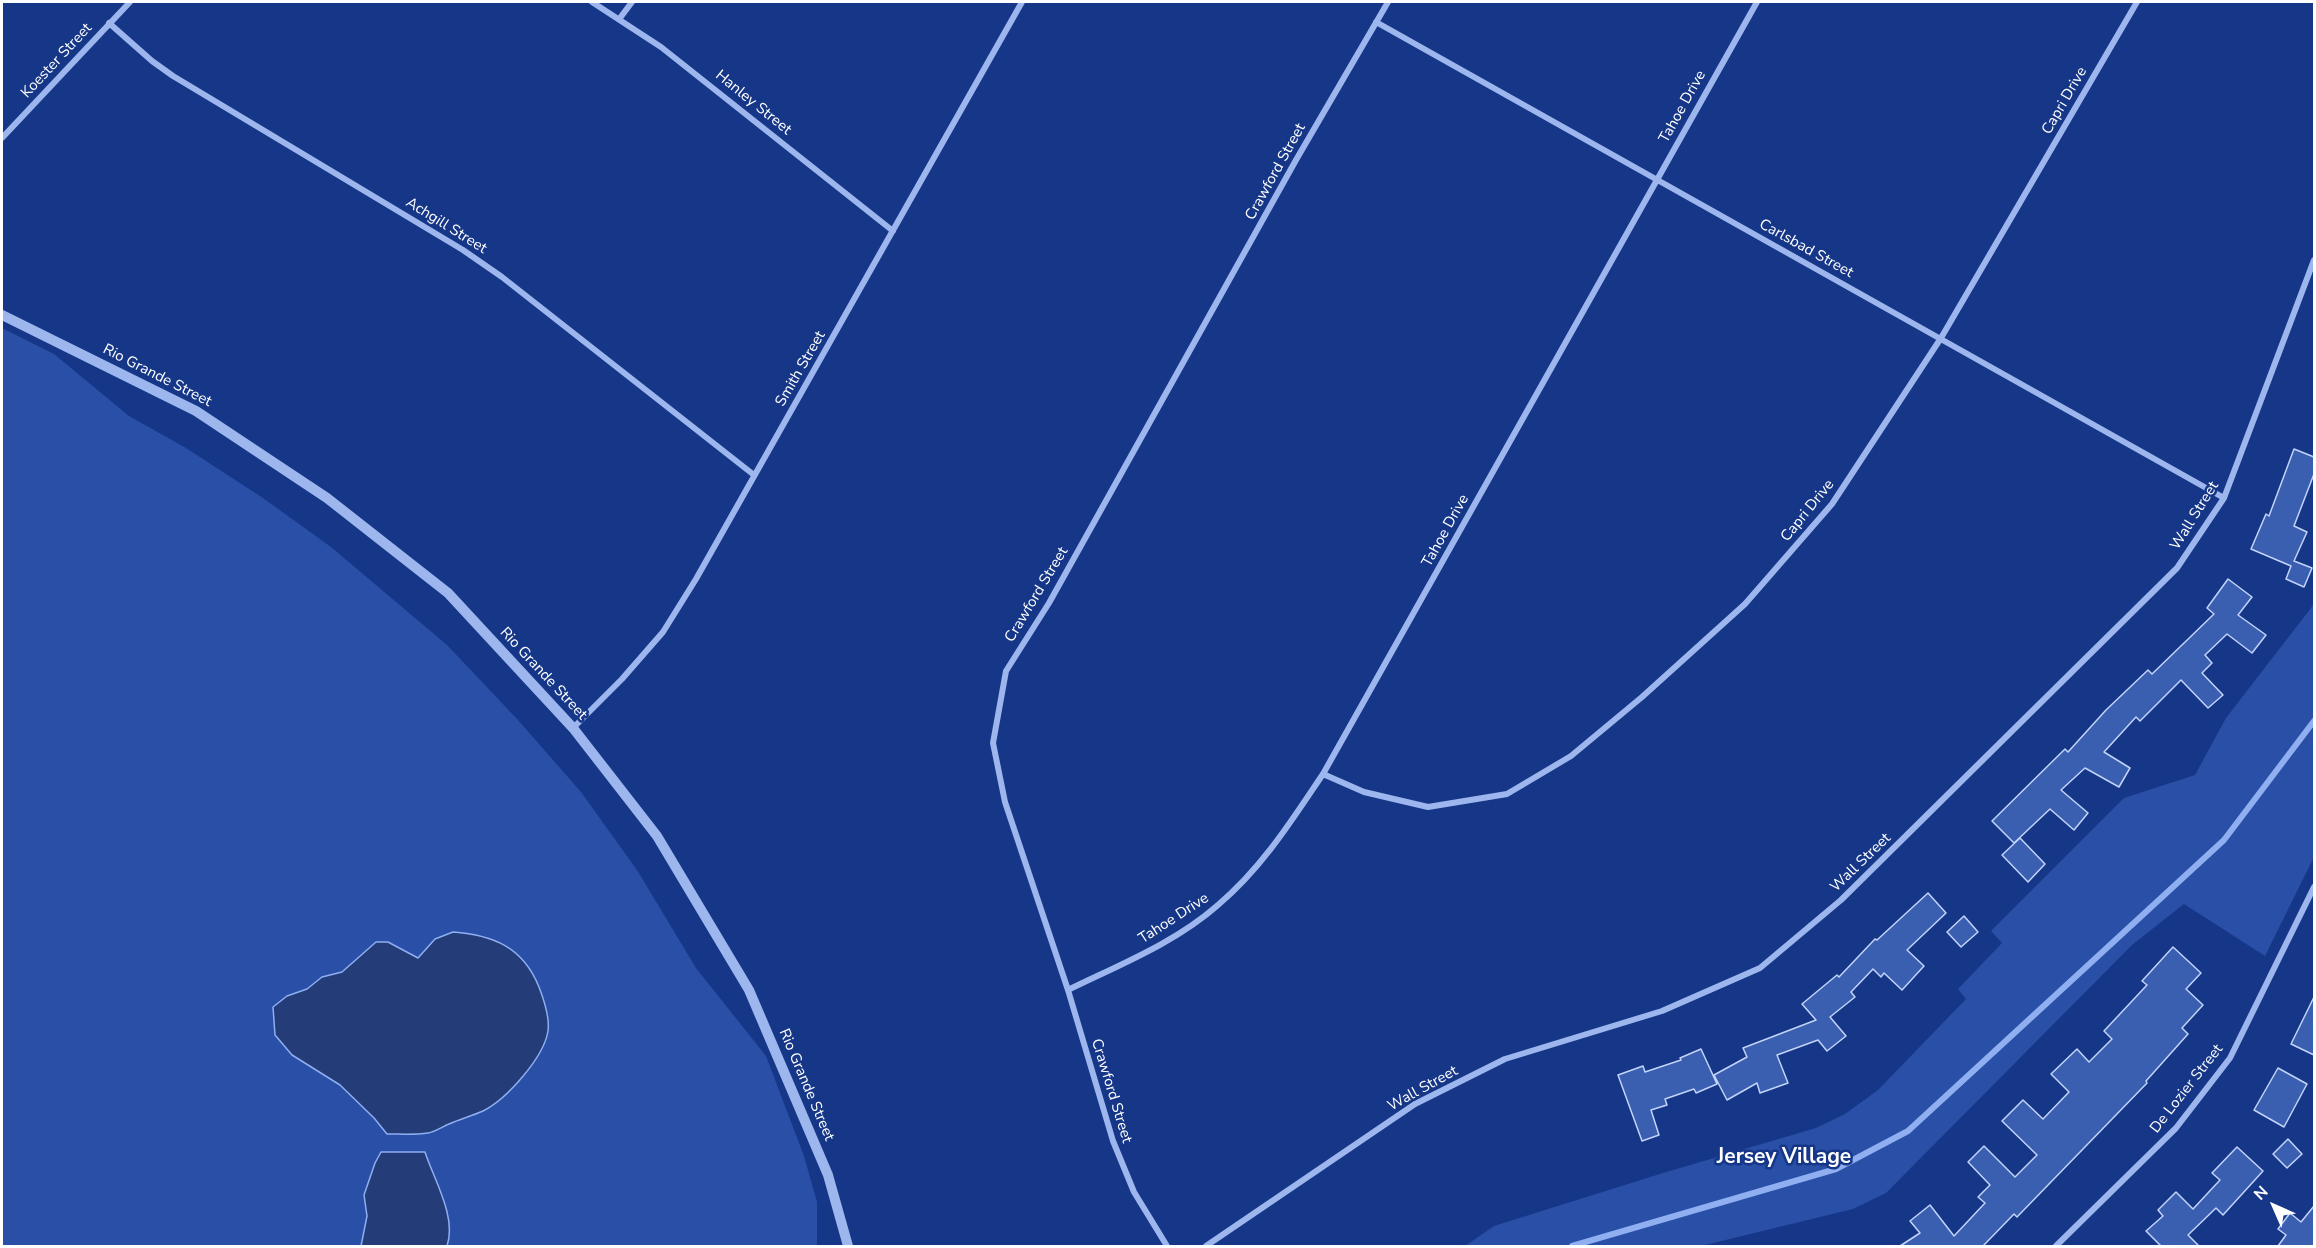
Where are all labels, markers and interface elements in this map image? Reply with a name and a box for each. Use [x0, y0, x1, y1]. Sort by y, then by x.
street label: Koester Street [18, 20, 96, 102]
street label: Capri Drive [2038, 64, 2092, 138]
street label: Hanley Street [711, 67, 795, 139]
street label: Tahoe Drive [1656, 68, 1710, 146]
street label: Crawford Street [1242, 120, 1310, 224]
street label: Achgill Street [402, 194, 490, 258]
street label: Carlsbad Street [1756, 216, 1856, 282]
street label: Smith Street [772, 328, 830, 410]
street label: Rio Grande Street [100, 341, 214, 411]
street label: Capri Drive [1777, 476, 1839, 546]
street label: Wall Street [2167, 478, 2223, 554]
street label: Tahoe Drive [1419, 492, 1473, 570]
street label: Crawford Street [1001, 544, 1073, 646]
street label: Rio Grande Street [496, 624, 590, 724]
street label: Wall Street [1827, 830, 1895, 896]
street label: Tahoe Drive [1136, 890, 1212, 948]
street label: Rio Grande Street [774, 1026, 838, 1144]
street label: Crawford Street [1087, 1037, 1135, 1145]
street label: De Lozier Street [2147, 1041, 2227, 1137]
street label: Wall Street [1385, 1062, 1461, 1116]
district label: Jersey Village [1717, 1145, 1851, 1171]
north arrow [2244, 1176, 2304, 1236]
text: N [2249, 1181, 2273, 1205]

